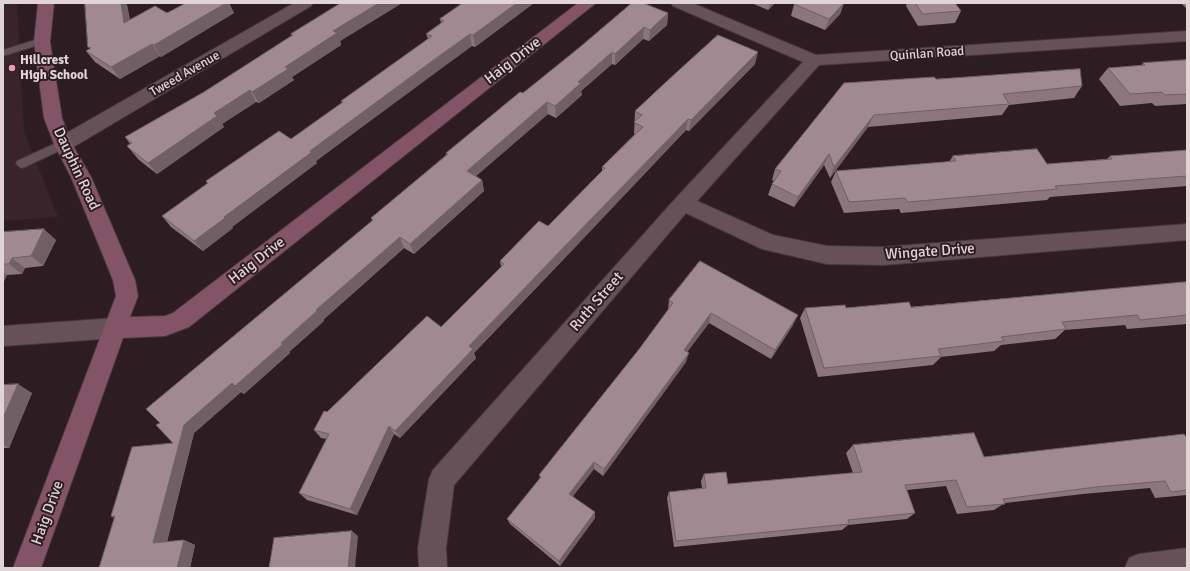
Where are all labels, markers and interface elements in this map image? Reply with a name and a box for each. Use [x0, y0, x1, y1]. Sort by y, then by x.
street label: Haig Drive [481, 33, 545, 89]
street label: Quinlan Road [889, 44, 965, 64]
street label: Tweed Avenue [147, 48, 223, 100]
place label: Hillcrest High School [20, 53, 88, 84]
marker: Hillcrest High School [7, 63, 17, 73]
street label: Dauphin Road [49, 125, 103, 213]
street label: Haig Drive [225, 233, 289, 289]
street label: Wingate Drive [885, 240, 975, 264]
street label: Ruth Street [566, 269, 628, 335]
street label: Haig Drive [28, 479, 68, 547]

